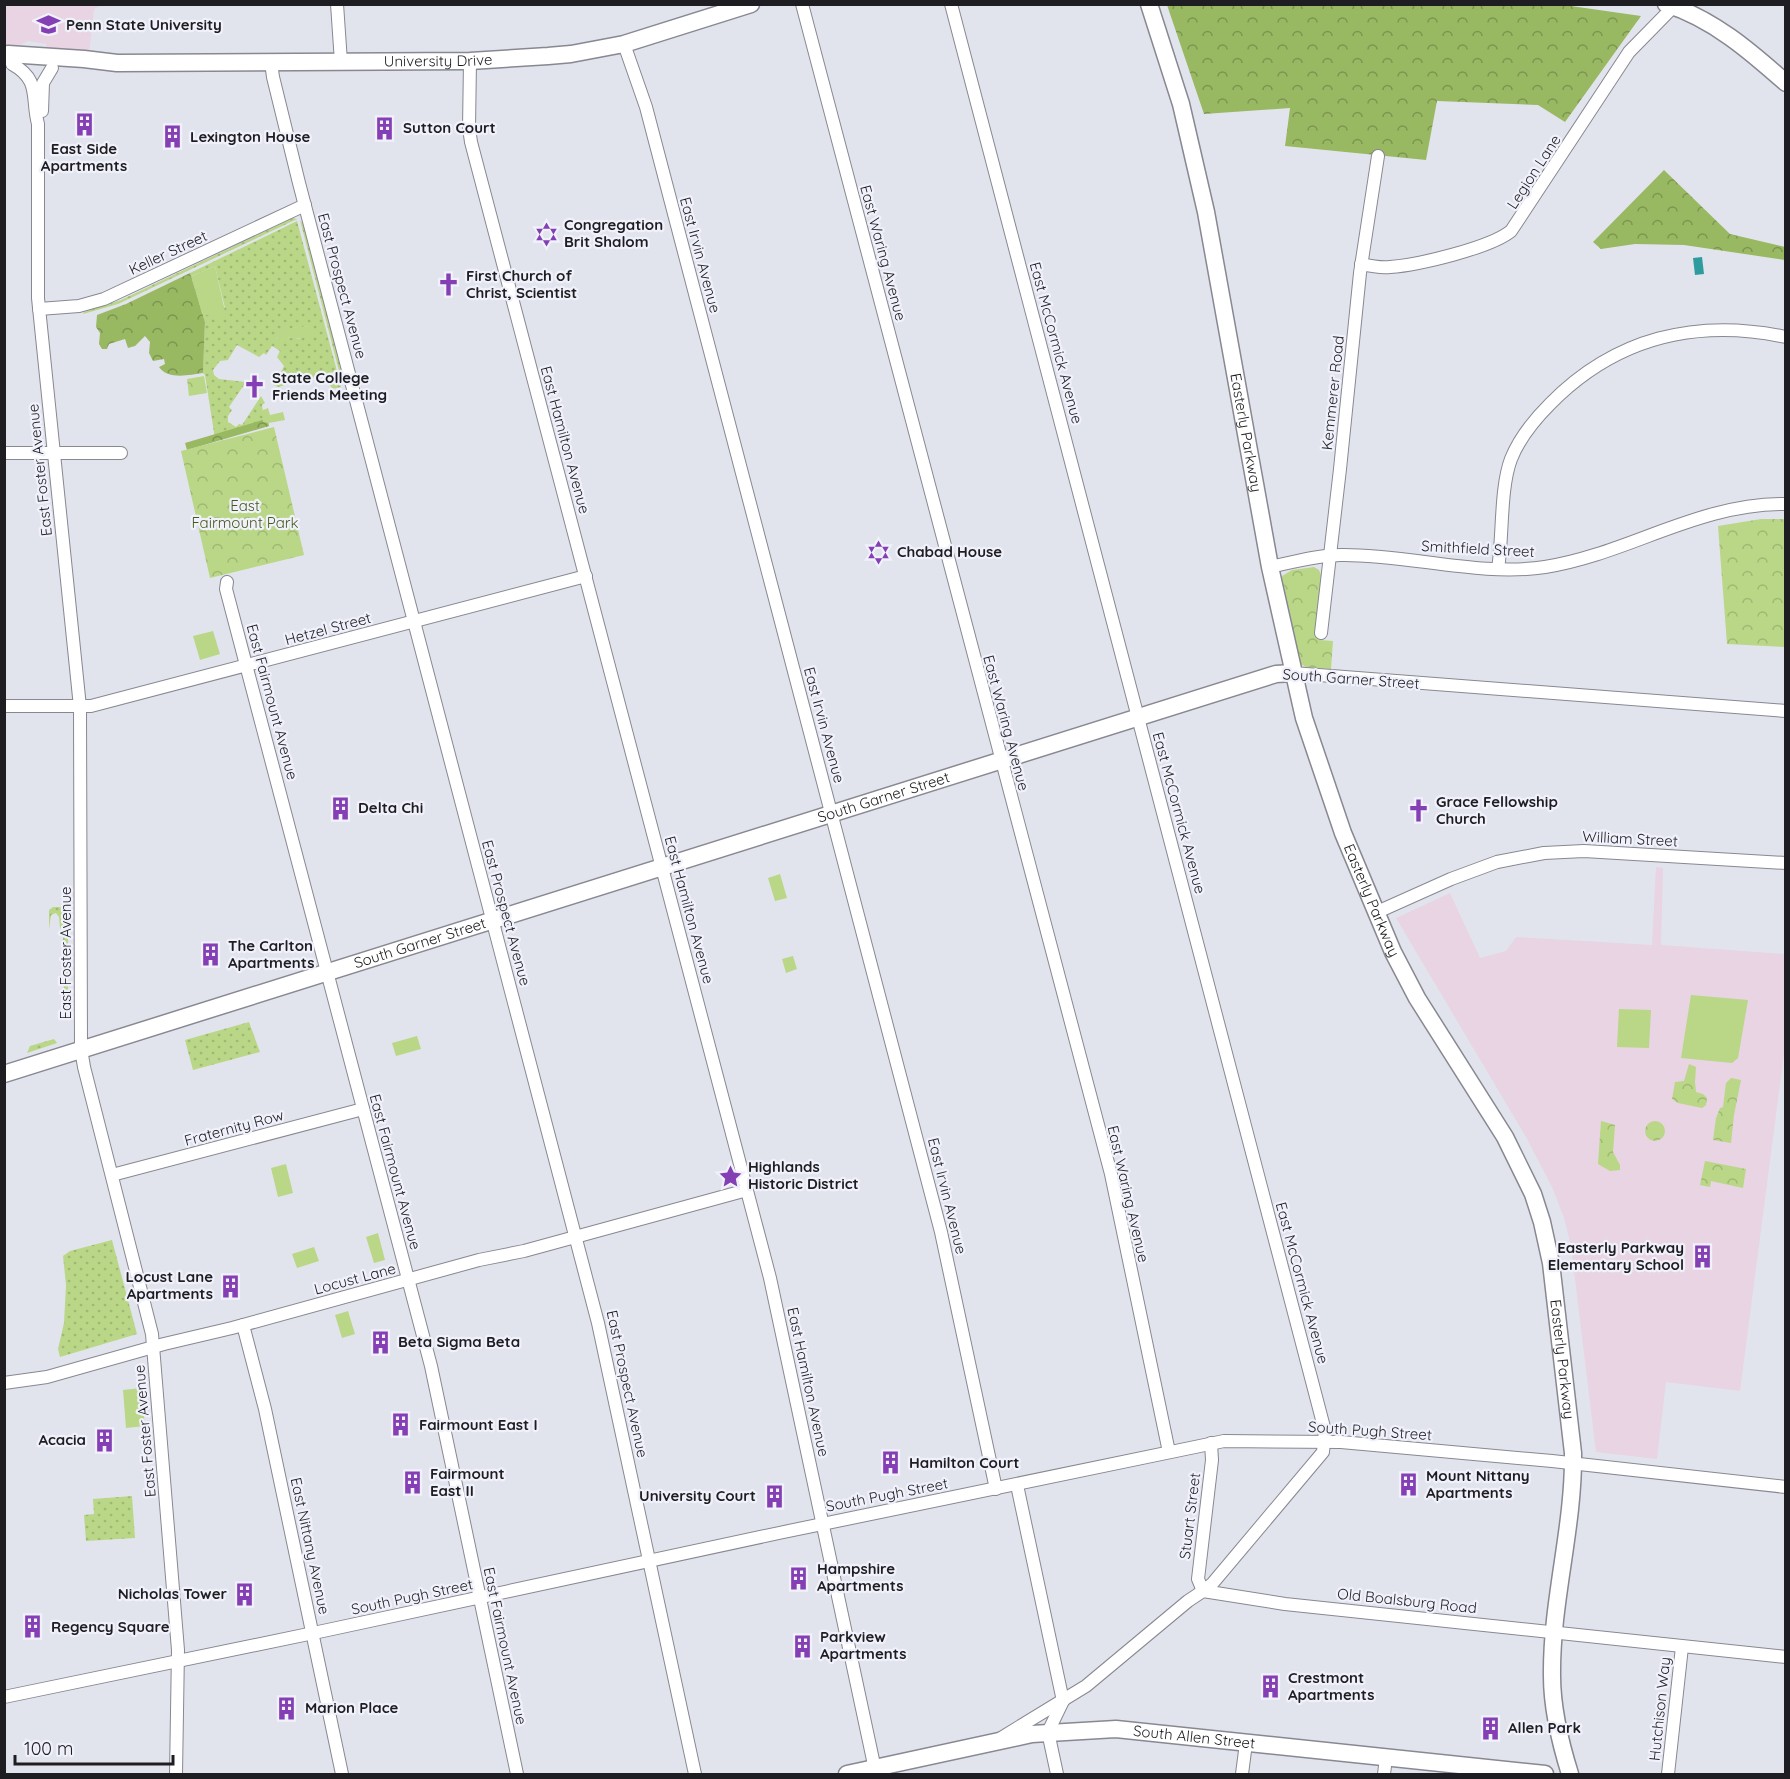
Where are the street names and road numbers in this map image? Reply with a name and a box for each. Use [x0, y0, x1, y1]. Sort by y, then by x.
street label: University Drive [384, 50, 493, 70]
street label: Legion Lane [1502, 131, 1565, 213]
street label: East Waring Avenue [856, 183, 911, 323]
street label: East Irvin Avenue [676, 195, 725, 315]
street label: East Prospect Avenue [314, 211, 371, 361]
street label: Keller Street [126, 226, 210, 279]
street label: East McCormick Avenue [1026, 260, 1087, 426]
street label: Kemmerer Road [1317, 335, 1348, 451]
street label: East Hamilton Avenue [537, 364, 594, 516]
street label: Easterly Parkway [1226, 371, 1266, 494]
street label: East Foster Avenue [23, 403, 56, 537]
street label: Smithfield Street [1421, 536, 1535, 561]
street label: Hetzel Street [283, 608, 373, 649]
street label: East Fairmount Avenue [243, 622, 302, 782]
street label: East Waring Avenue [979, 653, 1034, 793]
street label: South Garner Street [1282, 664, 1420, 693]
street label: East Irvin Avenue [800, 665, 849, 785]
street label: East McCormick Avenue [1149, 730, 1210, 896]
street label: South Garner Street [815, 767, 952, 827]
street label: William Street [1582, 827, 1678, 850]
street label: East Hamilton Avenue [661, 834, 718, 986]
street label: East Prospect Avenue [478, 838, 535, 988]
street label: Easterly Parkway [1340, 841, 1404, 960]
street label: East Foster Avenue [56, 887, 75, 1019]
street label: South Garner Street [351, 913, 488, 972]
street label: East Fairmount Avenue [366, 1092, 425, 1252]
street label: Fraternity Row [182, 1105, 286, 1150]
street label: East Waring Avenue [1104, 1124, 1153, 1264]
street label: East Irvin Avenue [924, 1136, 971, 1256]
street label: East McCormick Avenue [1272, 1200, 1333, 1366]
street label: Locust Lane [312, 1258, 398, 1299]
street label: Easterly Parkway [1546, 1298, 1579, 1420]
street label: East Hamilton Avenue [783, 1306, 834, 1458]
street label: East Prospect Avenue [603, 1308, 652, 1459]
street label: East Foster Avenue [129, 1364, 160, 1498]
street label: South Pugh Street [1308, 1417, 1433, 1444]
street label: Stuart Street [1175, 1472, 1204, 1560]
street label: South Pugh Street [824, 1473, 950, 1516]
street label: East Nittany Avenue [287, 1476, 334, 1616]
street label: East Fairmount Avenue [480, 1565, 531, 1726]
street label: South Pugh Street [349, 1574, 474, 1619]
street label: Old Boalsburg Road [1336, 1584, 1478, 1617]
street label: Hutchison Way [1645, 1656, 1674, 1762]
street label: South Allen Street [1132, 1721, 1256, 1753]

